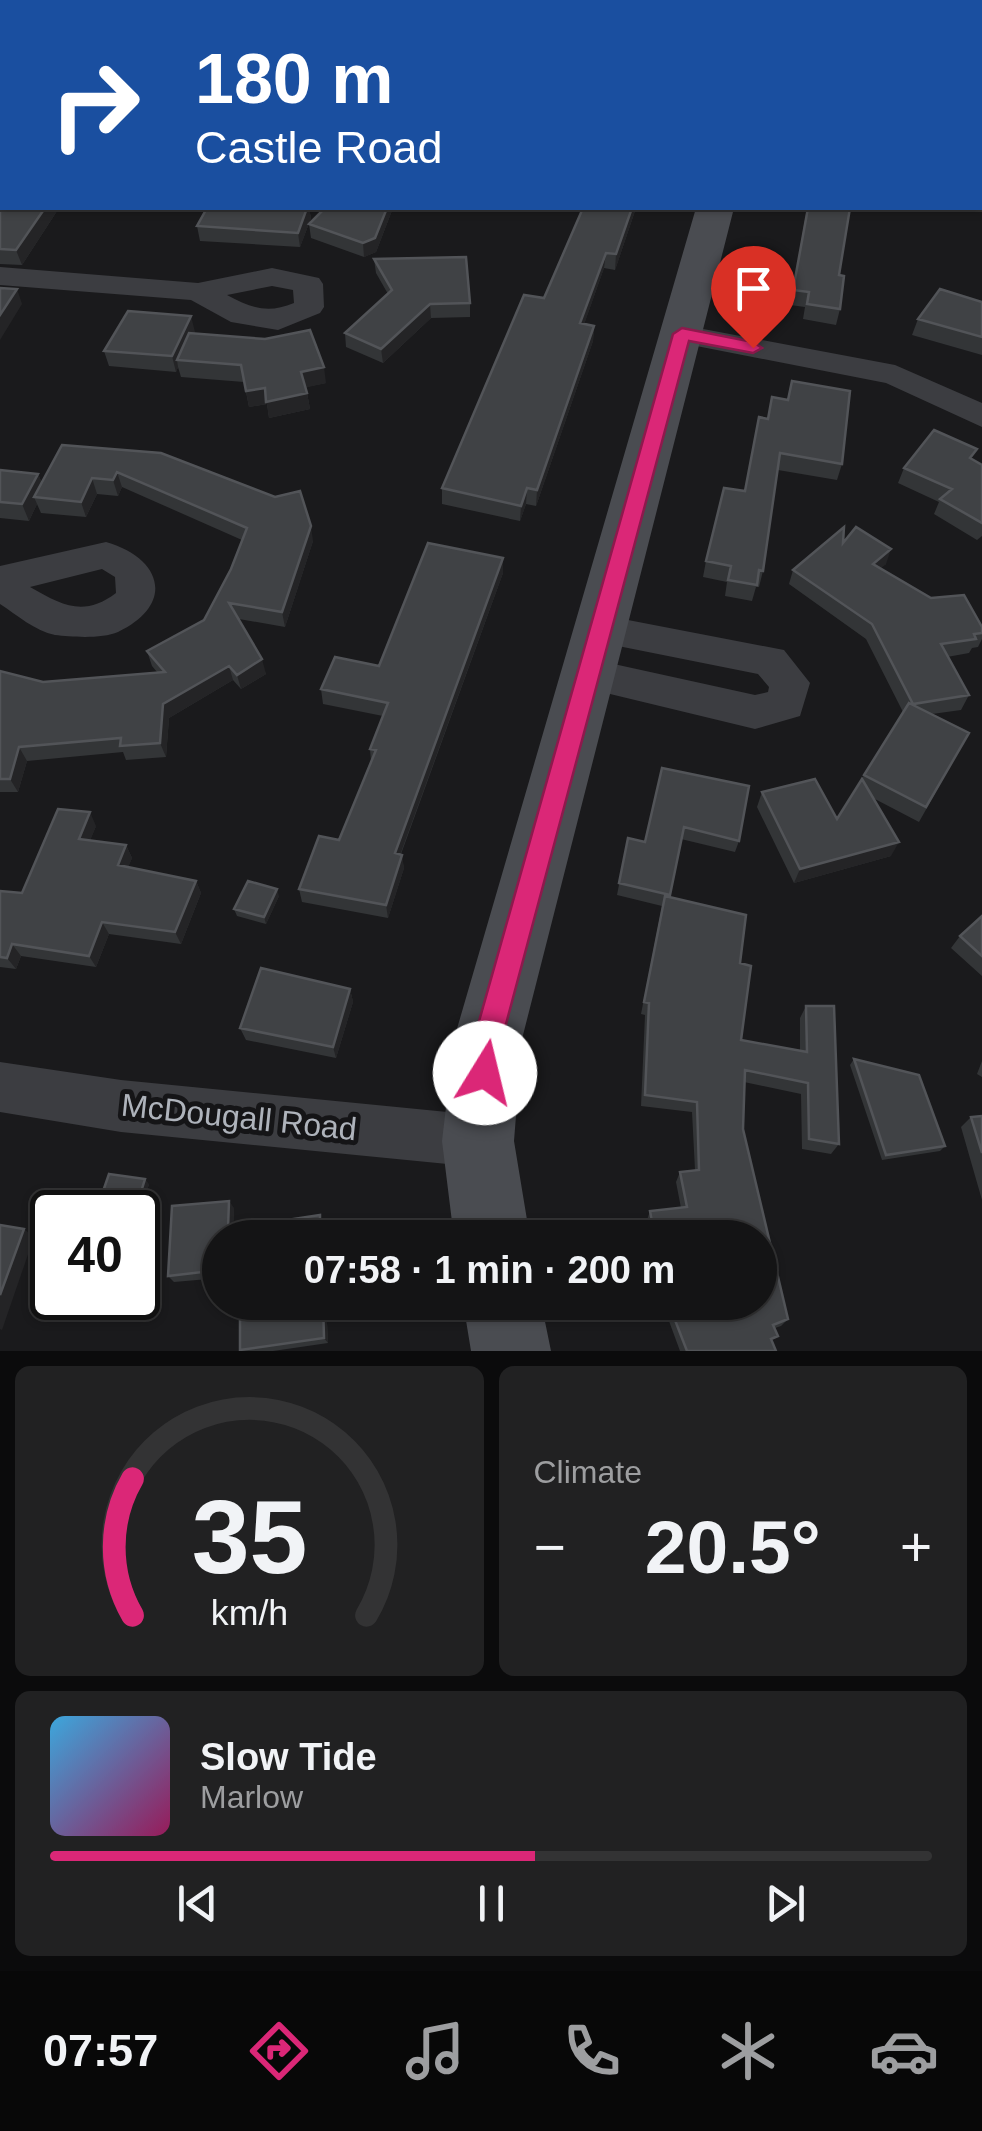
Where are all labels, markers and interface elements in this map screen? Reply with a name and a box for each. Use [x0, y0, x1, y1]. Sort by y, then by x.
icon: right [30, 40, 160, 170]
text: 180 m [195, 40, 393, 118]
text: Castle Road [195, 122, 443, 173]
pin [711, 246, 796, 349]
icon: arrive [726, 261, 781, 316]
position arrow [433, 1021, 537, 1125]
street label: McDougall Road [119, 1087, 359, 1147]
speed limit sign: 40 [30, 1190, 160, 1320]
text: 07:58 · 1 min · 200 m [304, 1249, 675, 1291]
text: Climate [534, 1454, 642, 1490]
text: 35 [191, 1479, 307, 1595]
text: 20.5° [645, 1505, 821, 1589]
text: − [534, 1516, 566, 1578]
text: + [900, 1516, 932, 1578]
text: km/h [211, 1593, 288, 1633]
text: Slow Tide [200, 1736, 377, 1778]
text: Marlow [200, 1779, 303, 1815]
icon: previous [170, 1876, 225, 1931]
icon: pause [464, 1876, 519, 1931]
icon: next [758, 1876, 813, 1931]
icon: directions [244, 2016, 314, 2086]
icon: music [400, 2016, 470, 2086]
icon: phone [557, 2016, 627, 2086]
icon: climate [713, 2016, 783, 2086]
icon: car [869, 2016, 939, 2086]
text: 07:57 [43, 2025, 158, 2076]

